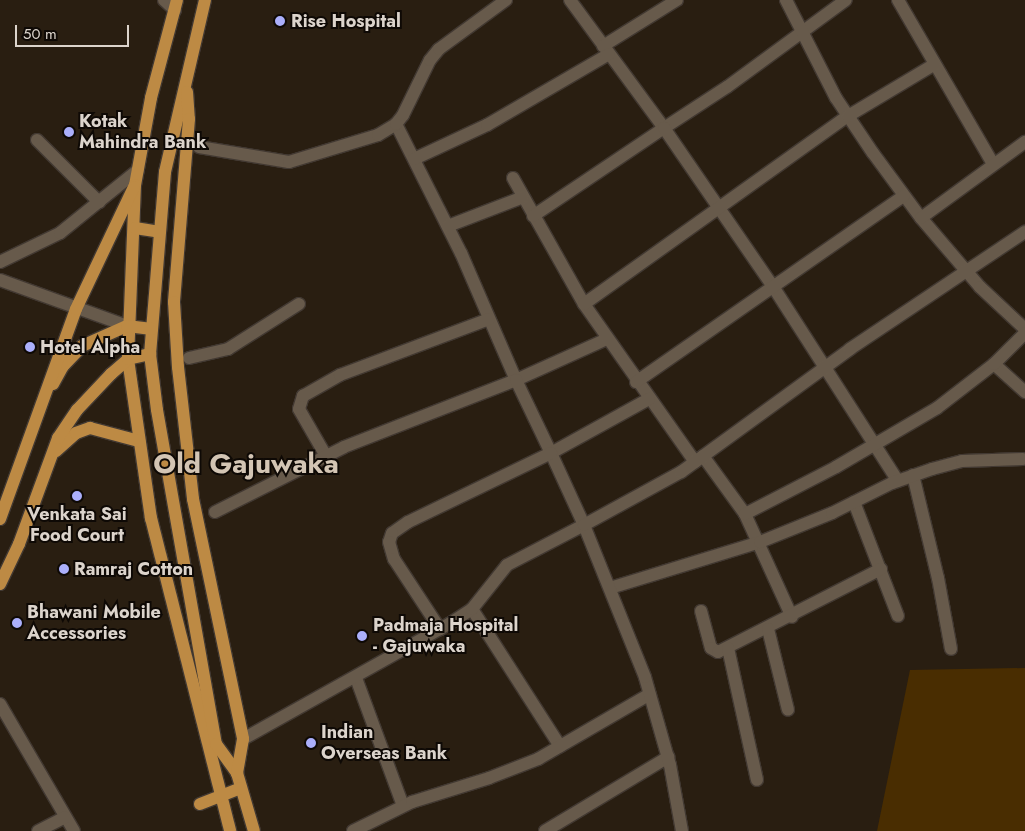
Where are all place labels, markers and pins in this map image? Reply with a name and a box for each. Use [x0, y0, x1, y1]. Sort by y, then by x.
place label: Rise Hospital [291, 10, 401, 32]
marker: Rise Hospital [273, 14, 287, 28]
place label: Kotak Mahindra Bank [79, 111, 206, 154]
marker: Kotak Mahindra Bank [63, 126, 75, 138]
place label: Hotel Alpha [40, 336, 140, 358]
marker: Hotel Alpha [24, 341, 36, 353]
marker: Venkata Sai Food Court [71, 490, 83, 502]
place label: Venkata Sai Food Court [27, 504, 127, 546]
place label: Ramraj Cotton [74, 558, 193, 580]
marker: Ramraj Cotton [58, 563, 70, 575]
place label: Bhawani Mobile Accessories [27, 602, 161, 644]
place label: Padmaja Hospital - Gajuwaka [373, 615, 518, 658]
marker: Bhawani Mobile Accessories [11, 617, 23, 629]
marker: Padmaja Hospital - Gajuwaka [355, 629, 369, 643]
place label: Indian Overseas Bank [321, 722, 447, 764]
marker: Indian Overseas Bank [305, 737, 317, 749]

